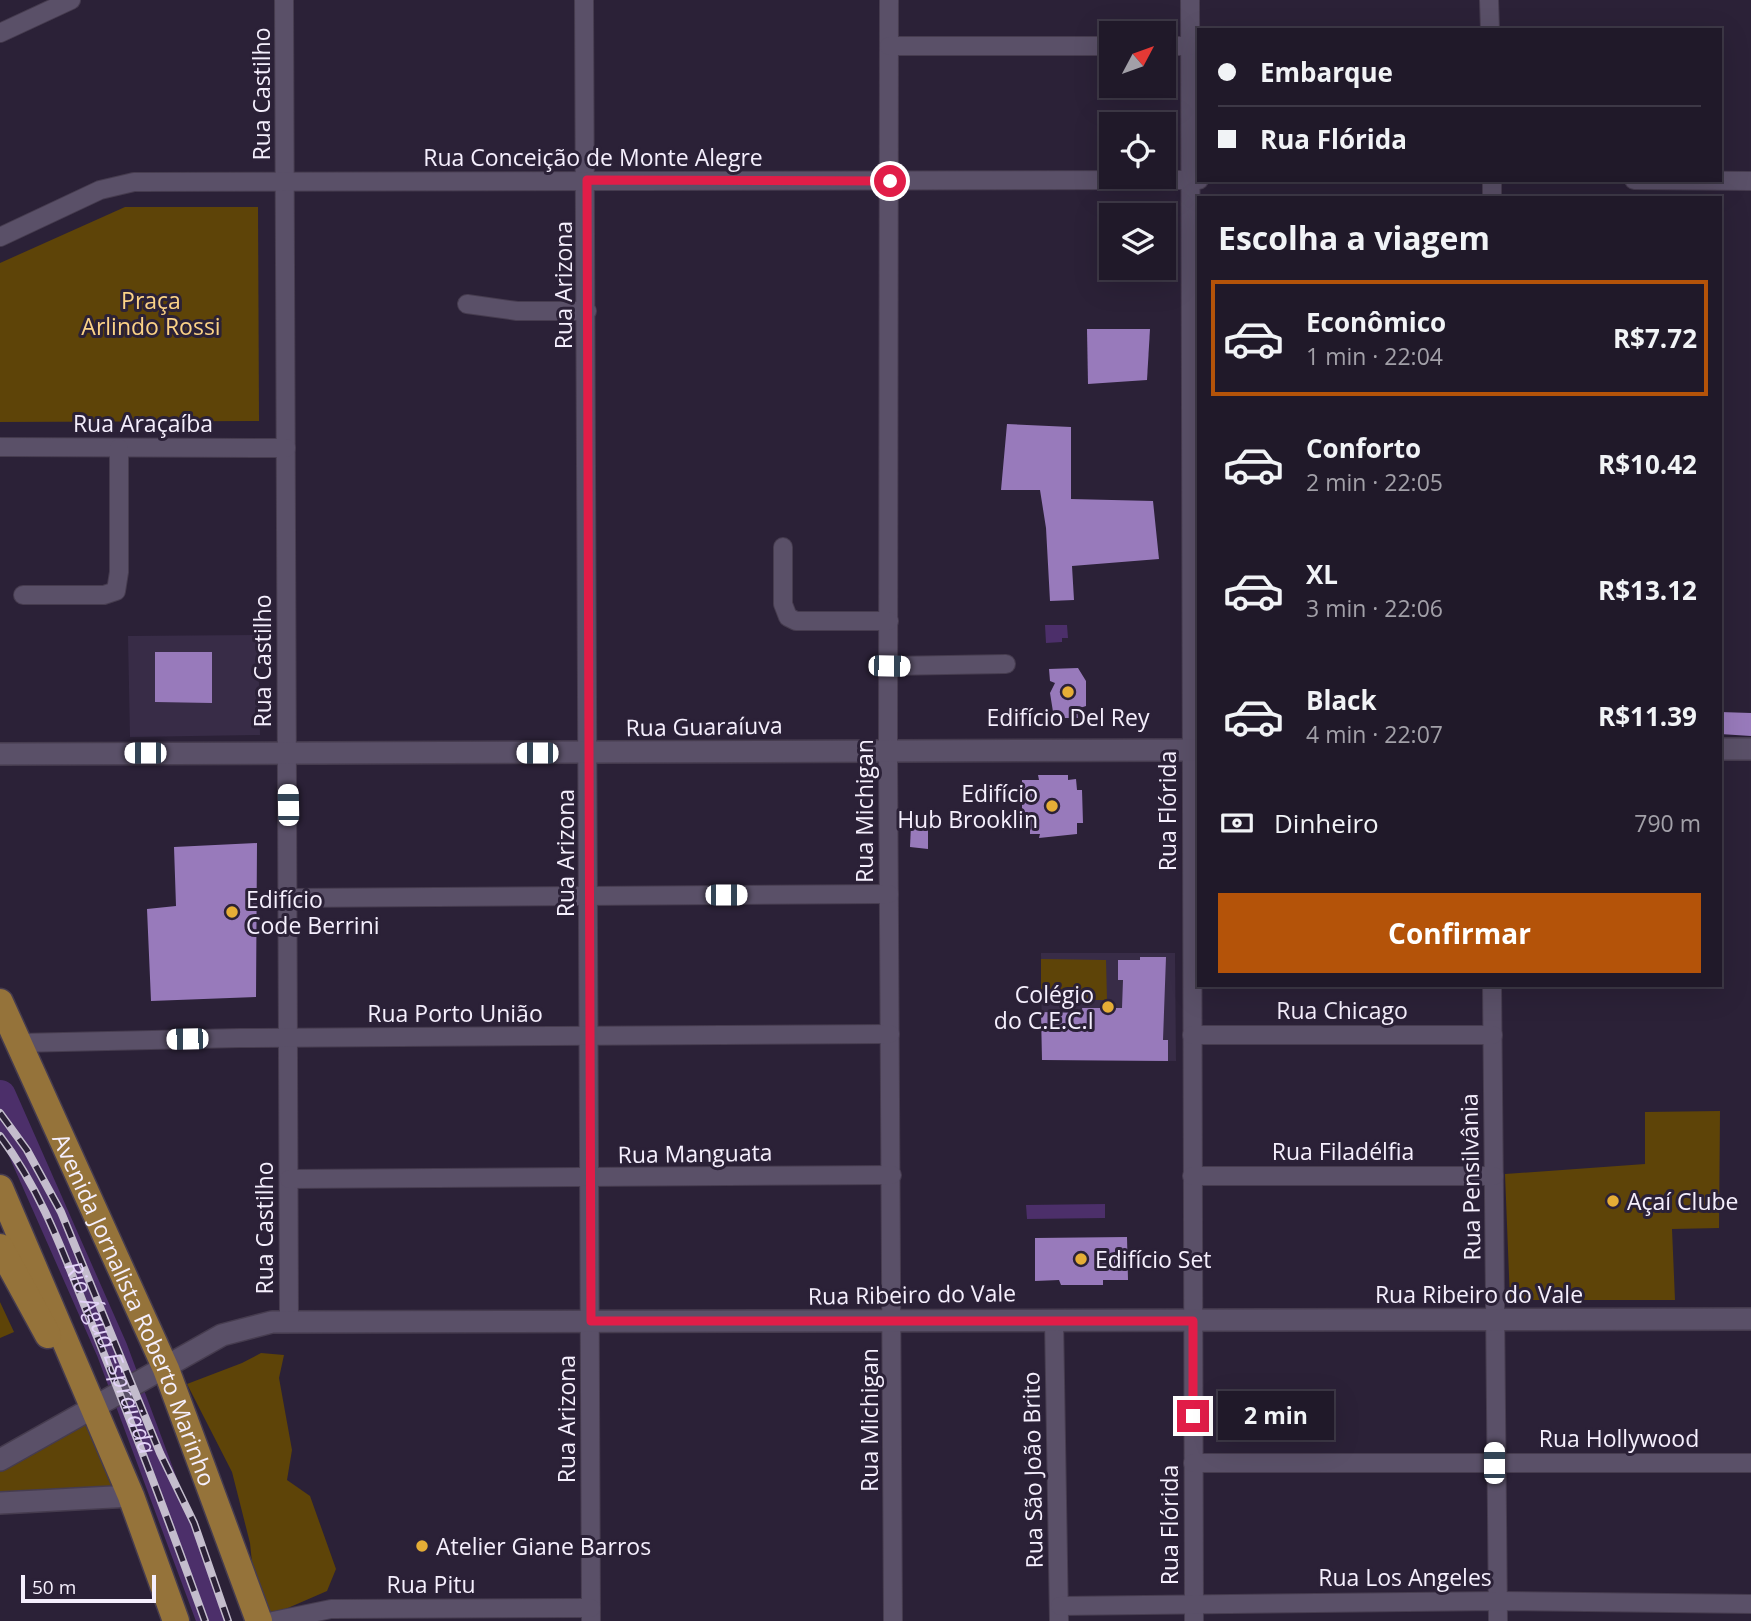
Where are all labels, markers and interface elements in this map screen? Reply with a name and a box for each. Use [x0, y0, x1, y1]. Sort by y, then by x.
north arrow [1099, 21, 1176, 98]
map controls [1099, 21, 1176, 280]
street label: Rua Castilho [245, 27, 277, 161]
text: Embarque [1260, 54, 1393, 90]
button: locate [1099, 112, 1176, 189]
text: Rua Flórida [1260, 121, 1407, 157]
street label: Rua Conceição de Monte Alegre [423, 141, 763, 173]
route start [874, 165, 906, 197]
button: layers [1099, 203, 1176, 280]
text: Escolha a viagem [1218, 216, 1490, 259]
street label: Rua Arizona [547, 221, 579, 349]
park label: Praça Arlindo Rossi [81, 284, 221, 342]
text: Econômico [1306, 304, 1446, 340]
icon: car [1222, 307, 1285, 370]
text: R$7.72 [1613, 320, 1697, 356]
text: 1 min · 22:04 [1306, 340, 1443, 372]
street label: Rua Araçaíba [73, 407, 213, 439]
text: Conforto [1306, 430, 1421, 466]
icon: car [1222, 433, 1285, 496]
text: R$10.42 [1598, 446, 1697, 482]
text: 2 min · 22:05 [1306, 466, 1443, 498]
text: XL [1306, 556, 1338, 592]
icon: car [1222, 559, 1285, 622]
text: R$13.12 [1598, 572, 1697, 608]
text: 3 min · 22:06 [1306, 592, 1443, 624]
street label: Rua Castilho [246, 594, 278, 728]
car [868, 655, 911, 677]
text: Black [1306, 682, 1377, 718]
marker: Edifício Del Rey [1060, 684, 1076, 700]
icon: car [1222, 685, 1285, 748]
text: R$11.39 [1598, 698, 1697, 734]
place label: Edifício Del Rey [987, 701, 1150, 733]
street label: Rua Guaraíuva [625, 709, 783, 743]
text: 4 min · 22:07 [1306, 718, 1443, 750]
street label: Rua Michigan [848, 739, 880, 883]
car [125, 743, 167, 764]
car [517, 743, 559, 764]
street label: Rua Flórida [1151, 751, 1183, 871]
place label: Edifício Hub Brooklin [897, 777, 1038, 835]
car [278, 784, 299, 826]
street label: Rua Arizona [549, 789, 581, 917]
marker: Edifício Hub Brooklin [1044, 798, 1060, 814]
icon: cash [1218, 804, 1256, 842]
text: Dinheiro [1274, 805, 1379, 841]
text: 790 m [1634, 807, 1701, 839]
place label: Edifício Code Berrini [246, 883, 380, 941]
car [706, 885, 748, 906]
button: Confirmar [1218, 893, 1701, 973]
marker: Edifício Code Berrini [224, 904, 240, 920]
place label: Colégio do C.E.C.I [994, 978, 1094, 1036]
street label: Rua Chicago [1276, 994, 1408, 1026]
street label: Rua Porto União [367, 997, 543, 1029]
marker: Colégio do C.E.C.I [1100, 999, 1116, 1015]
car [166, 1028, 209, 1050]
street label: Rua Pensilvânia [1453, 1093, 1487, 1261]
street label: Avenida Jornalista Roberto Marinho [45, 1128, 224, 1491]
street label: Rua Filadélfia [1272, 1135, 1414, 1167]
street label: Rua Manguata [617, 1136, 773, 1170]
street label: Rua Castilho [248, 1161, 280, 1295]
place label: Açaí Clube [1627, 1185, 1739, 1217]
marker: Açaí Clube [1605, 1193, 1621, 1209]
place label: Edifício Set [1095, 1243, 1212, 1275]
marker: Edifício Set [1073, 1251, 1089, 1267]
water label: Rio Água Espraiada [58, 1255, 166, 1459]
street label: Rua Ribeiro do Vale [808, 1276, 1016, 1312]
street label: Rua Ribeiro do Vale [1375, 1278, 1583, 1310]
street label: Rua Michigan [853, 1348, 885, 1492]
street label: Rua Arizona [550, 1355, 582, 1483]
street label: Rua São João Brito [1014, 1371, 1050, 1569]
callout: 2 min [1218, 1392, 1333, 1440]
text: 2 min [1244, 1399, 1308, 1431]
route end [1177, 1400, 1209, 1432]
street label: Rua Hollywood [1539, 1422, 1699, 1454]
car [1484, 1442, 1505, 1484]
street label: Rua Flórida [1153, 1465, 1185, 1585]
place label: Atelier Giane Barros [436, 1530, 651, 1562]
marker: Atelier Giane Barros [414, 1538, 430, 1554]
street label: Rua Los Angeles [1318, 1561, 1492, 1593]
street label: Rua Pitu [386, 1568, 476, 1600]
scale bar [21, 1572, 156, 1604]
text: 50 m [32, 1574, 76, 1600]

